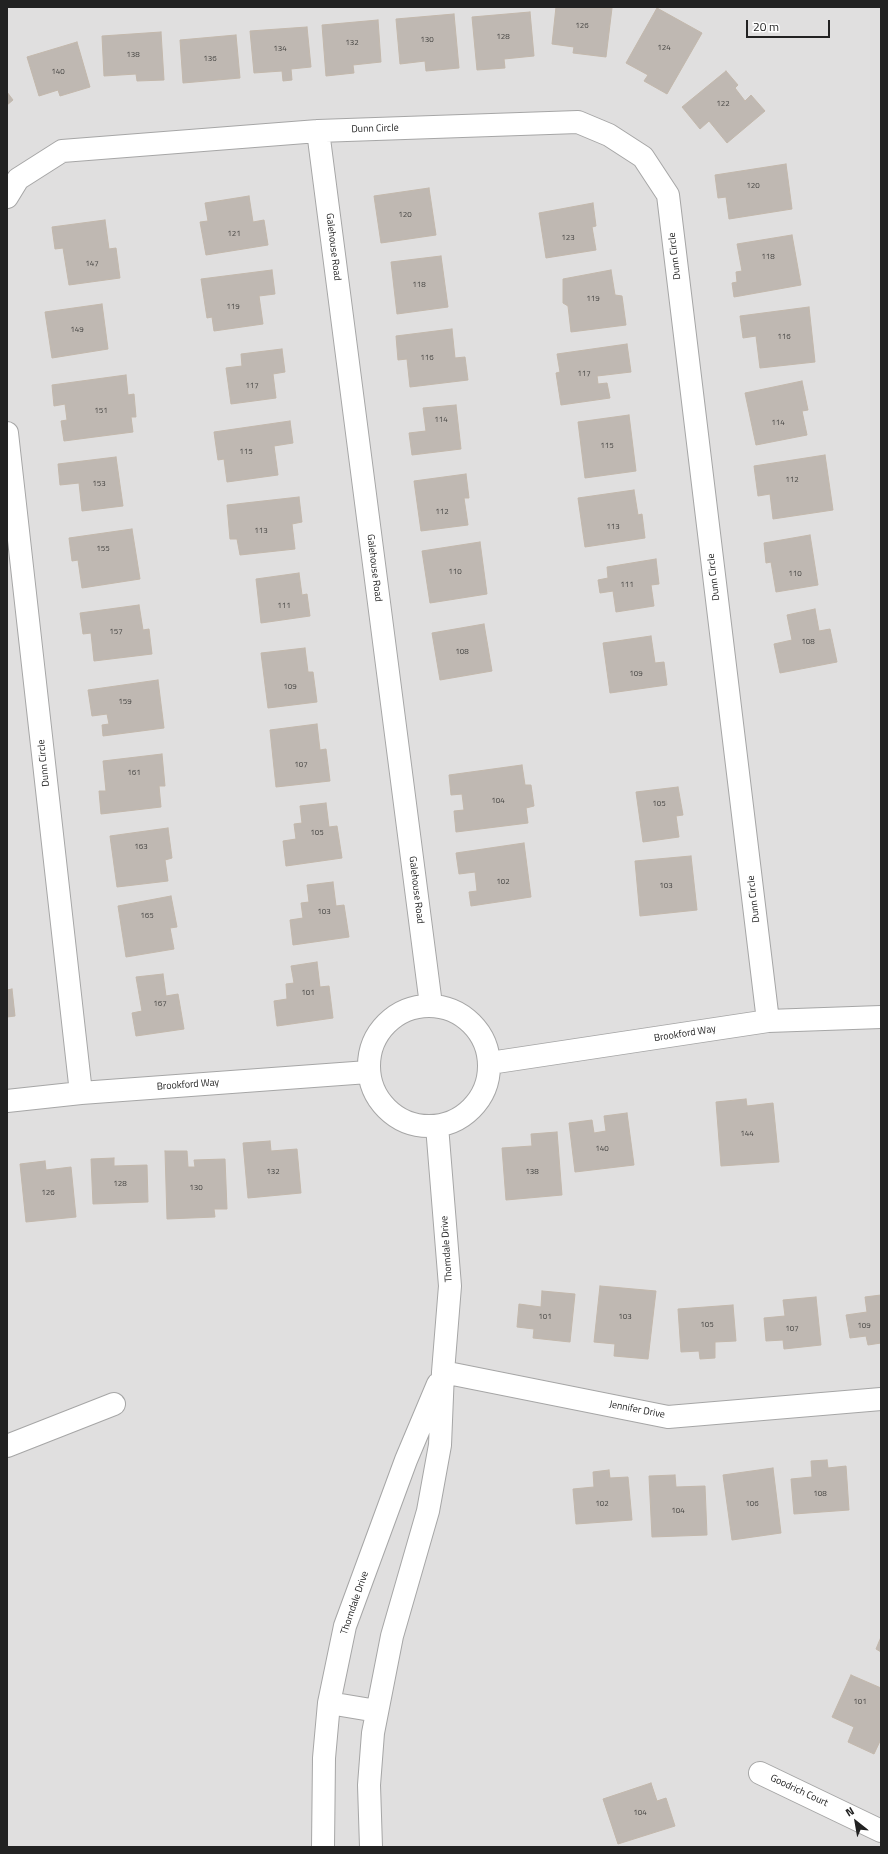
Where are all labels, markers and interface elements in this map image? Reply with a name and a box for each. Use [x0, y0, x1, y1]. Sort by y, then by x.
scale bar [748, 12, 832, 38]
text: 20 m [753, 17, 779, 36]
house number: 126 [575, 21, 589, 31]
house number: 128 [496, 32, 510, 42]
house number: 130 [420, 35, 434, 45]
house number: 132 [345, 38, 359, 48]
house number: 124 [657, 43, 671, 53]
house number: 134 [273, 44, 287, 54]
house number: 138 [126, 50, 140, 60]
house number: 136 [203, 54, 217, 64]
house number: 140 [51, 67, 65, 77]
house number: 122 [716, 99, 730, 109]
street label: Dunn Circle [351, 122, 399, 136]
house number: 120 [746, 181, 760, 191]
house number: 120 [398, 210, 412, 220]
street label: Galehouse Road [323, 213, 343, 281]
house number: 121 [227, 229, 241, 239]
street label: Dunn Circle [666, 232, 684, 280]
house number: 123 [561, 233, 575, 243]
house number: 118 [761, 252, 775, 262]
house number: 147 [85, 259, 99, 269]
house number: 118 [412, 280, 426, 290]
house number: 119 [586, 294, 600, 304]
house number: 119 [226, 302, 240, 312]
house number: 149 [70, 325, 84, 335]
house number: 116 [777, 332, 791, 342]
house number: 116 [420, 353, 434, 363]
house number: 117 [577, 369, 591, 379]
house number: 117 [245, 381, 259, 391]
house number: 151 [94, 406, 108, 416]
house number: 114 [434, 415, 448, 425]
house number: 114 [771, 418, 785, 428]
house number: 115 [600, 441, 614, 451]
house number: 115 [239, 447, 253, 457]
house number: 112 [785, 475, 799, 485]
house number: 153 [92, 479, 106, 489]
house number: 112 [435, 507, 449, 517]
house number: 113 [606, 522, 620, 532]
house number: 113 [254, 526, 268, 536]
street label: Galehouse Road [364, 534, 384, 602]
house number: 155 [96, 544, 110, 554]
street label: Dunn Circle [705, 553, 723, 601]
house number: 110 [448, 567, 462, 577]
house number: 110 [788, 569, 802, 579]
house number: 111 [620, 580, 634, 590]
house number: 111 [277, 601, 291, 611]
house number: 157 [109, 627, 123, 637]
house number: 108 [801, 637, 815, 647]
house number: 108 [455, 647, 469, 657]
house number: 109 [629, 669, 643, 679]
house number: 109 [283, 682, 297, 692]
house number: 159 [118, 697, 132, 707]
street label: Dunn Circle [36, 739, 52, 787]
house number: 107 [294, 760, 308, 770]
house number: 161 [127, 768, 141, 778]
house number: 104 [491, 796, 505, 806]
house number: 105 [652, 799, 666, 809]
house number: 105 [310, 828, 324, 838]
house number: 163 [134, 842, 148, 852]
street label: Galehouse Road [406, 856, 426, 924]
street label: Dunn Circle [745, 875, 763, 923]
house number: 102 [496, 877, 510, 887]
house number: 103 [659, 881, 673, 891]
house number: 103 [317, 907, 331, 917]
house number: 165 [140, 911, 154, 921]
house number: 101 [301, 988, 315, 998]
house number: 167 [153, 999, 167, 1009]
street label: Brookford Way [653, 1023, 717, 1045]
street label: Brookford Way [156, 1077, 220, 1093]
house number: 144 [740, 1129, 754, 1139]
house number: 140 [595, 1144, 609, 1154]
house number: 132 [266, 1167, 280, 1177]
house number: 138 [525, 1167, 539, 1177]
house number: 128 [113, 1179, 127, 1189]
house number: 130 [189, 1183, 203, 1193]
house number: 126 [41, 1188, 55, 1198]
street label: Thorndale Drive [439, 1215, 455, 1283]
house number: 101 [538, 1312, 552, 1322]
house number: 103 [618, 1312, 632, 1322]
house number: 105 [700, 1320, 714, 1330]
house number: 109 [857, 1321, 871, 1331]
house number: 107 [785, 1324, 799, 1334]
street label: Jennifer Drive [608, 1399, 666, 1421]
house number: 108 [813, 1489, 827, 1499]
house number: 102 [595, 1499, 609, 1509]
house number: 106 [745, 1499, 759, 1509]
house number: 104 [671, 1506, 685, 1516]
street label: Thorndale Drive [339, 1570, 371, 1636]
house number: 101 [853, 1697, 867, 1707]
street label: Goodrich Court [768, 1772, 830, 1810]
north arrow [836, 1802, 876, 1842]
text: N [842, 1803, 857, 1821]
house number: 104 [633, 1808, 647, 1818]

